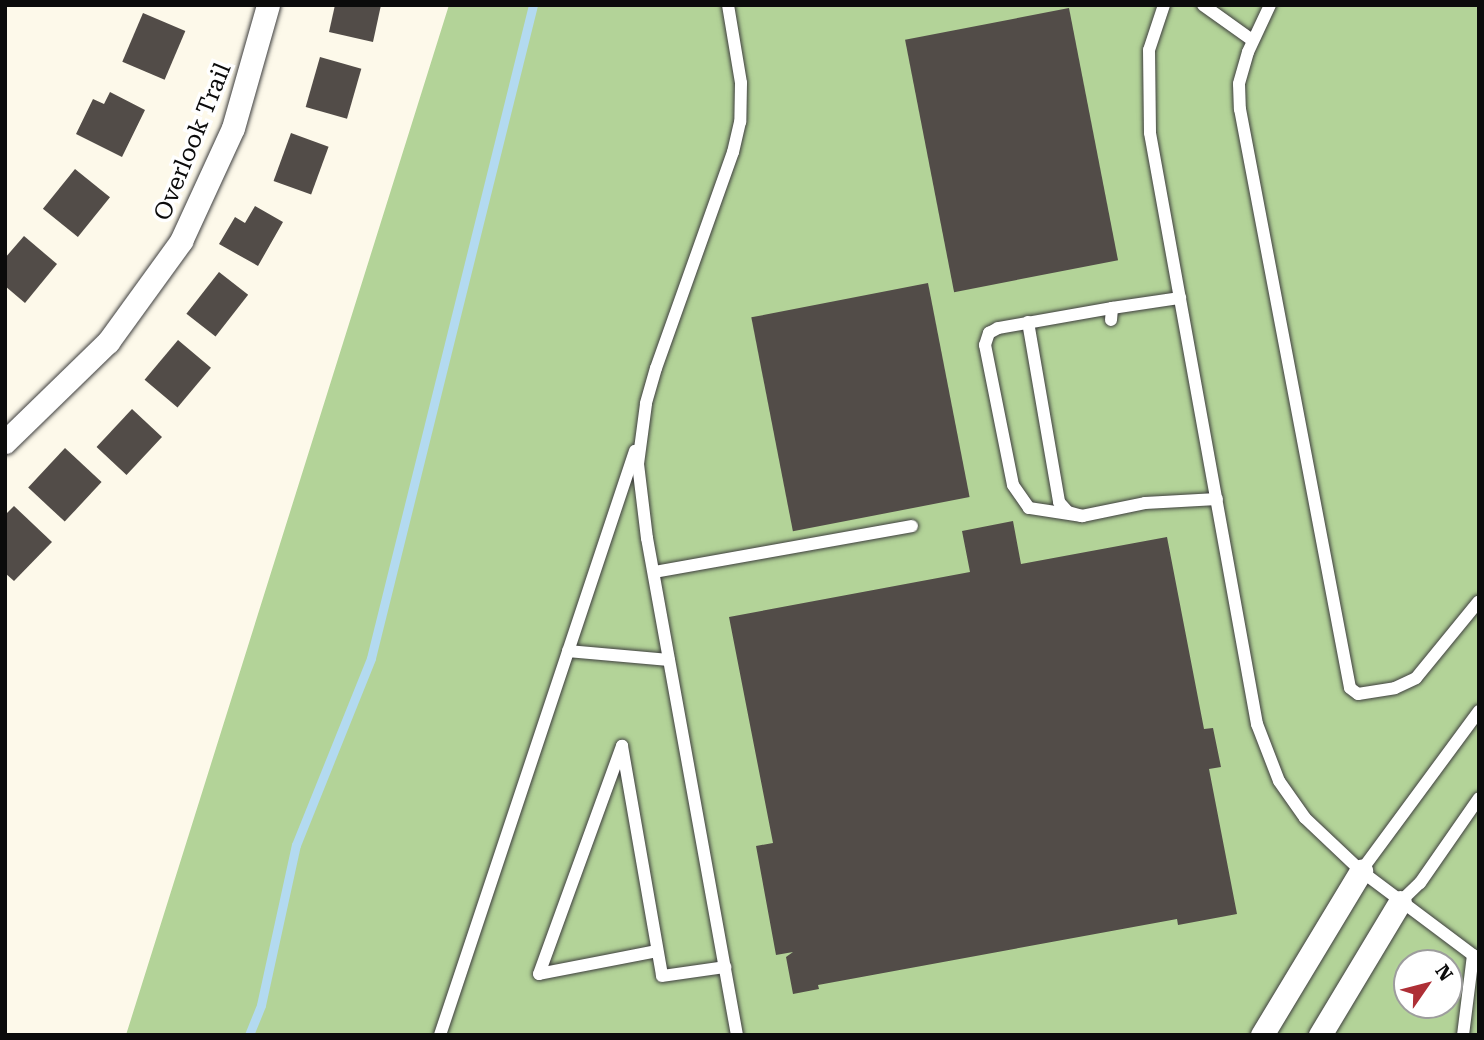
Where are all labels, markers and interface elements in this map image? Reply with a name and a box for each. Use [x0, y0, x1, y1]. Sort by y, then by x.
street label: Overlook Trail [148, 59, 238, 225]
north arrow [1393, 949, 1463, 1019]
text: N [1430, 960, 1458, 985]

